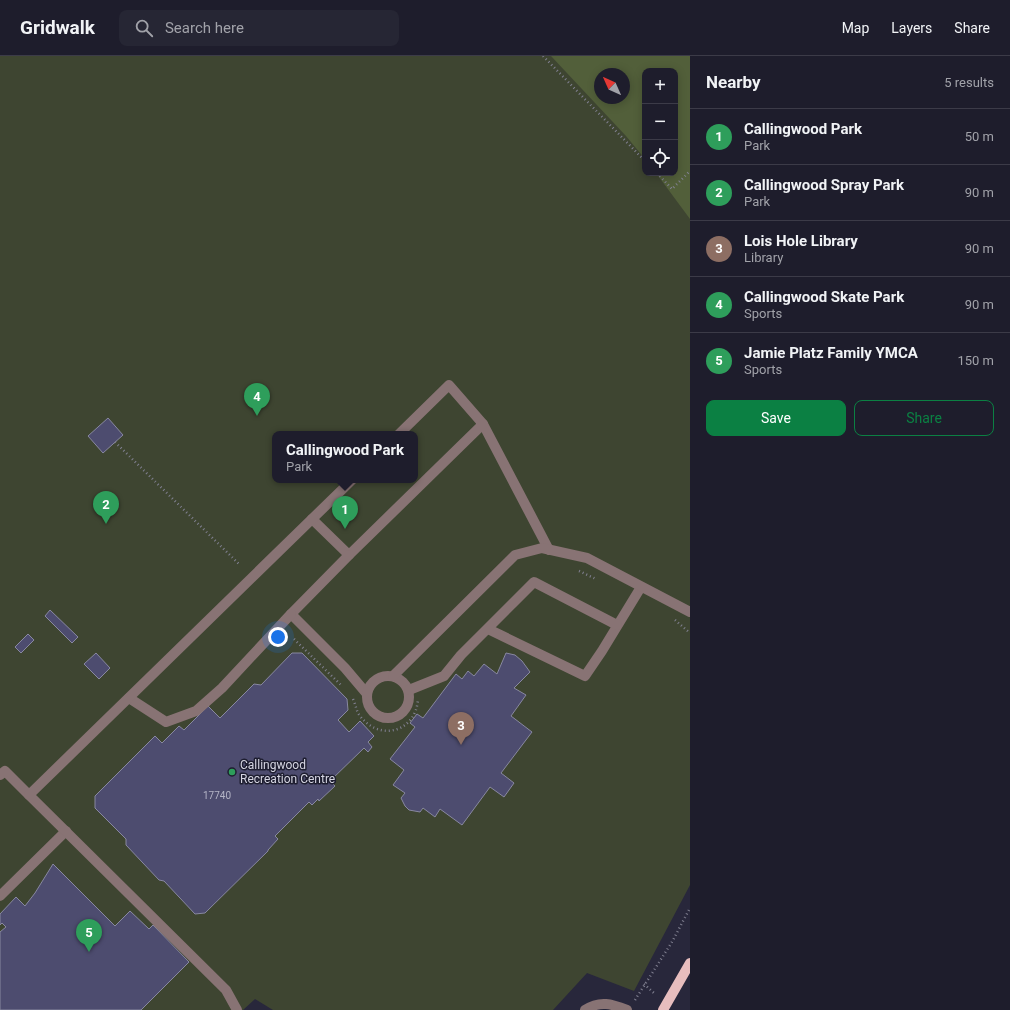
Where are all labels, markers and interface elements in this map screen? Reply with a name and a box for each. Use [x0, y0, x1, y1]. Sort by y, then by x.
search box [119, 10, 399, 46]
text: Gridwalk [20, 16, 95, 39]
icon: search [133, 17, 155, 39]
text: Search here [165, 19, 244, 37]
text: Map [842, 20, 869, 36]
text: Layers [891, 20, 932, 36]
text: Share [954, 20, 990, 36]
north arrow [594, 68, 630, 104]
map controls [642, 68, 678, 176]
button: + [642, 68, 678, 104]
text: Nearby [706, 72, 761, 92]
text: 5 results [944, 75, 994, 90]
button: − [642, 104, 678, 140]
text: Callingwood Park [744, 120, 862, 138]
text: 1 [715, 129, 723, 144]
text: 50 m [965, 129, 994, 144]
text: Park [744, 138, 770, 153]
button: locate [642, 140, 678, 176]
text: Callingwood Spray Park [744, 176, 904, 194]
text: 2 [715, 185, 723, 200]
text: 90 m [965, 185, 994, 200]
text: Park [744, 194, 770, 209]
text: Lois Hole Library [744, 232, 858, 250]
text: 3 [715, 241, 723, 256]
text: 90 m [965, 241, 994, 256]
text: Library [744, 250, 783, 265]
text: Callingwood Skate Park [744, 288, 904, 306]
text: 4 [715, 297, 723, 312]
text: 90 m [965, 297, 994, 312]
text: Sports [744, 306, 782, 321]
text: Jamie Platz Family YMCA [744, 344, 918, 362]
text: 5 [715, 353, 723, 368]
text: 150 m [957, 353, 994, 368]
text: Sports [744, 362, 782, 377]
pin: 4 [244, 383, 270, 416]
button: Save [706, 400, 846, 436]
button: Share [854, 400, 994, 436]
popup [272, 431, 418, 483]
text: Callingwood Park [286, 441, 404, 459]
text: Park [286, 459, 312, 474]
pin: 2 [93, 491, 119, 524]
pin: 1 [332, 496, 358, 529]
your location [268, 627, 288, 647]
pin: 3 [448, 712, 474, 745]
place label: Callingwood Recreation Centre [240, 758, 335, 786]
marker: Callingwood Recreation Centre [227, 767, 237, 777]
house number: 17740 [203, 790, 231, 801]
pin: 5 [76, 919, 102, 952]

